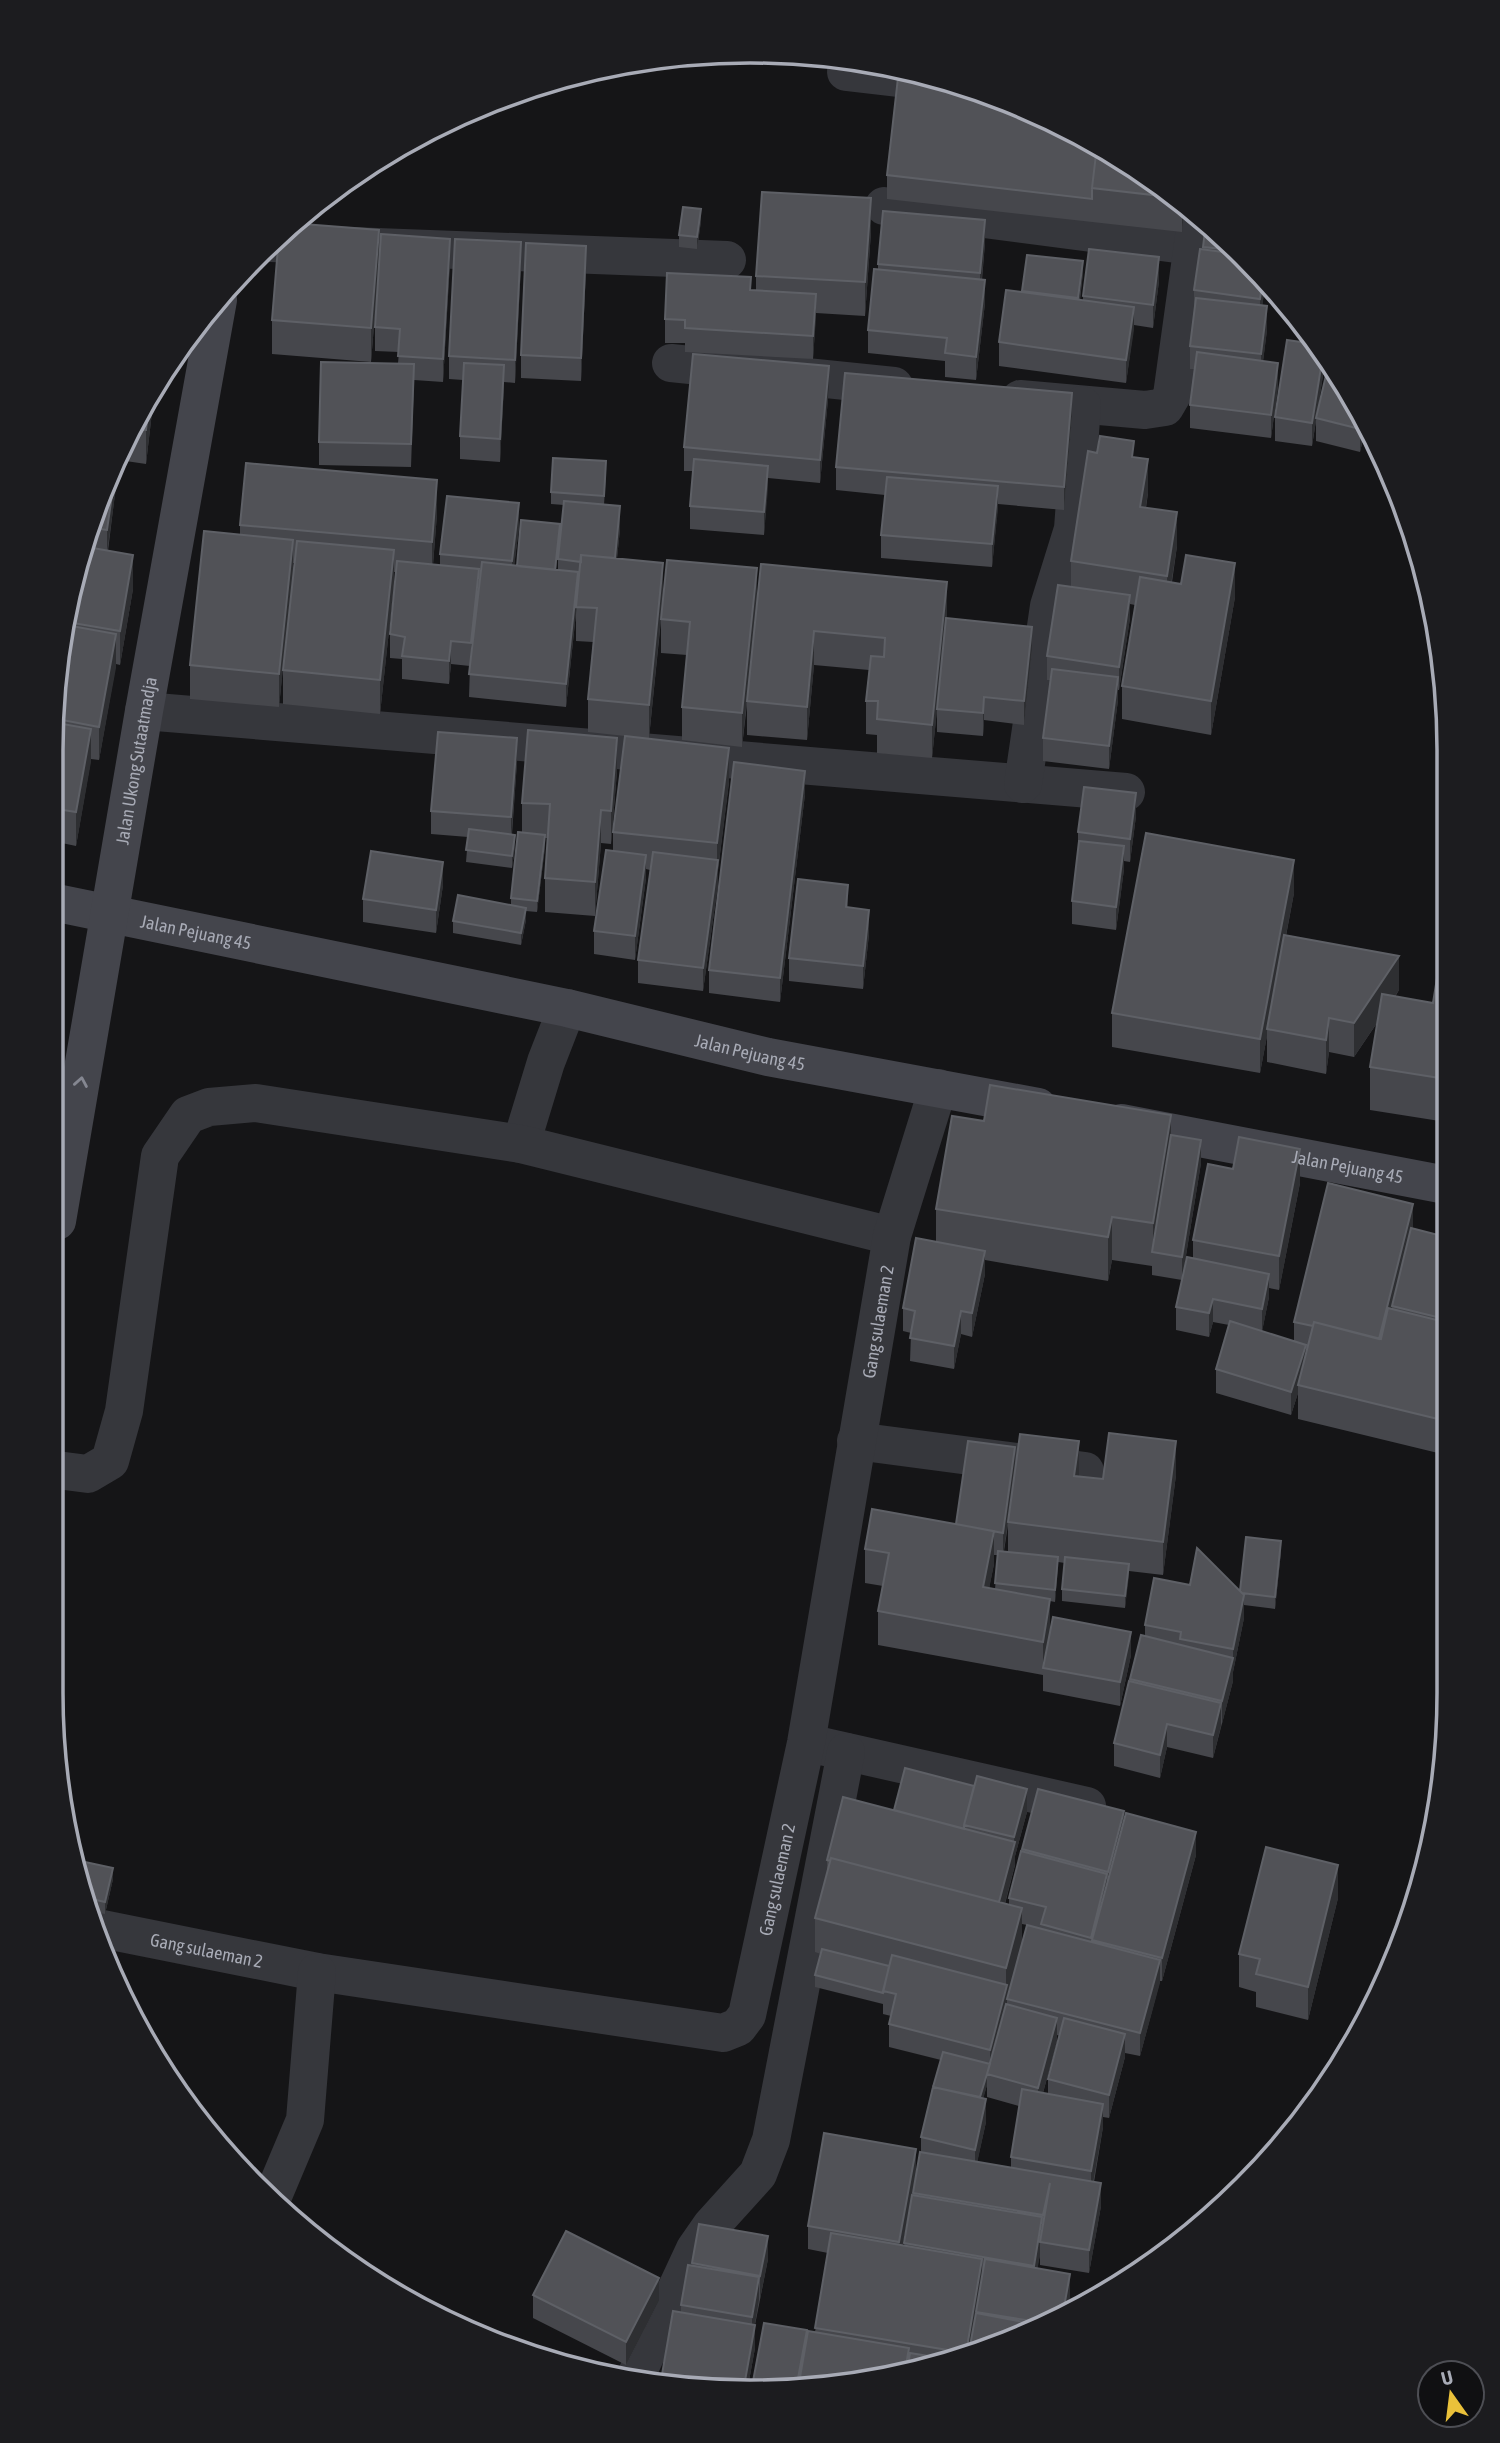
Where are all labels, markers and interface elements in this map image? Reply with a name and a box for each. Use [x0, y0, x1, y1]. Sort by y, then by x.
street label: Jalan Ukong Sutaatmadja [111, 675, 160, 846]
street label: Jalan Pejuang 45 [139, 910, 253, 953]
street label: Jalan Pejuang 45 [693, 1029, 807, 1074]
one-way arrow [73, 1076, 88, 1087]
street label: Jalan Pejuang 45 [1291, 1145, 1405, 1187]
street label: Gang sulaeman 2 [858, 1263, 897, 1380]
street label: Gang sulaeman 2 [754, 1821, 799, 1937]
street label: Gang sulaeman 2 [149, 1928, 265, 1971]
north arrow [1416, 2359, 1486, 2429]
text: U [1439, 2365, 1455, 2390]

